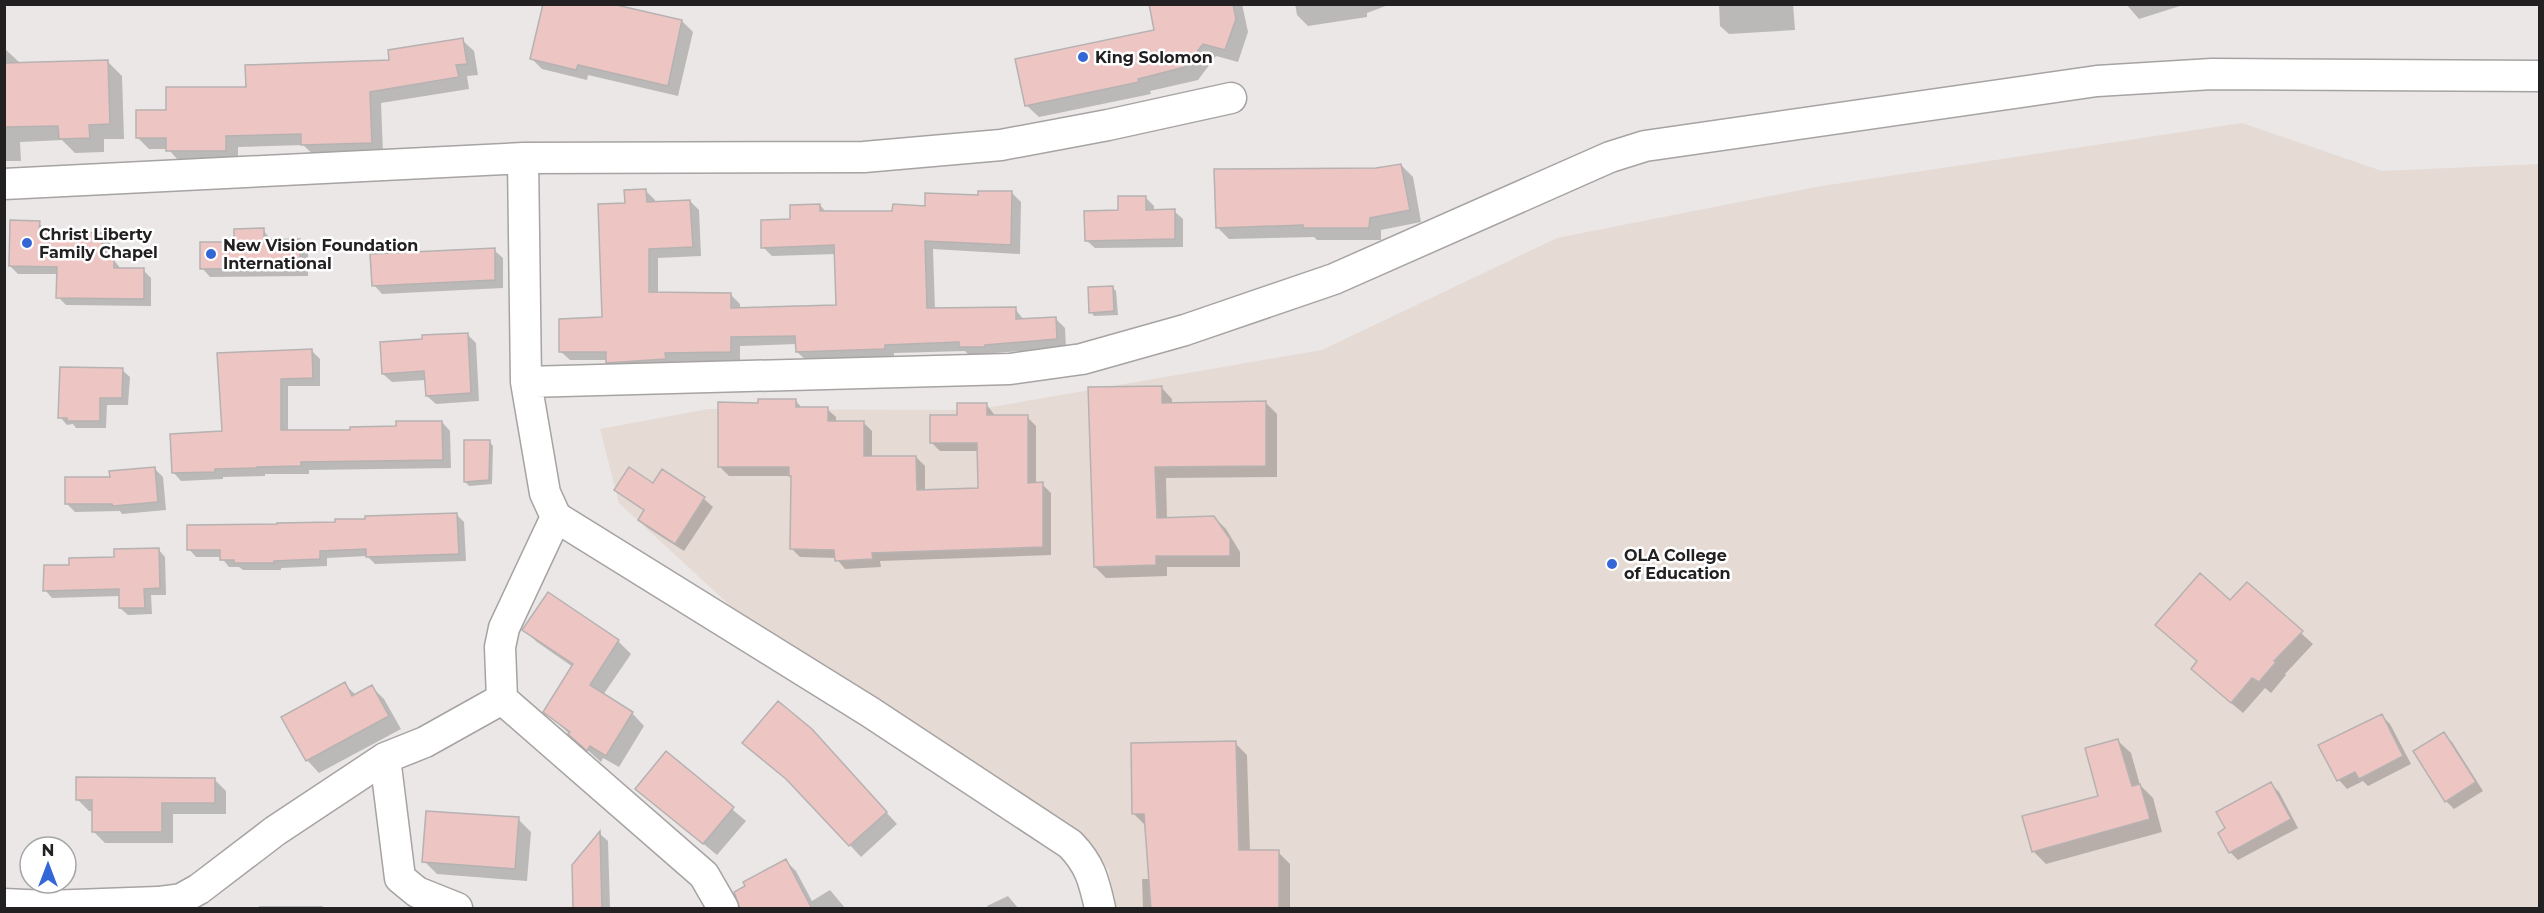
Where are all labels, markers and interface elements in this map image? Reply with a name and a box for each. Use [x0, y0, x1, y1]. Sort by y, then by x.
place label: King Solomon [1095, 48, 1213, 67]
marker: King Solomon [1076, 50, 1090, 64]
place label: Christ Liberty Family Chapel [39, 225, 158, 262]
marker: Christ Liberty Family Chapel [20, 236, 34, 250]
place label: New Vision Foundation International [223, 236, 418, 273]
marker: New Vision Foundation International [204, 247, 218, 261]
place label: OLA College of Education [1624, 546, 1731, 583]
marker: OLA College of Education [1605, 557, 1619, 571]
north arrow [18, 835, 78, 895]
text: N [42, 841, 54, 860]

